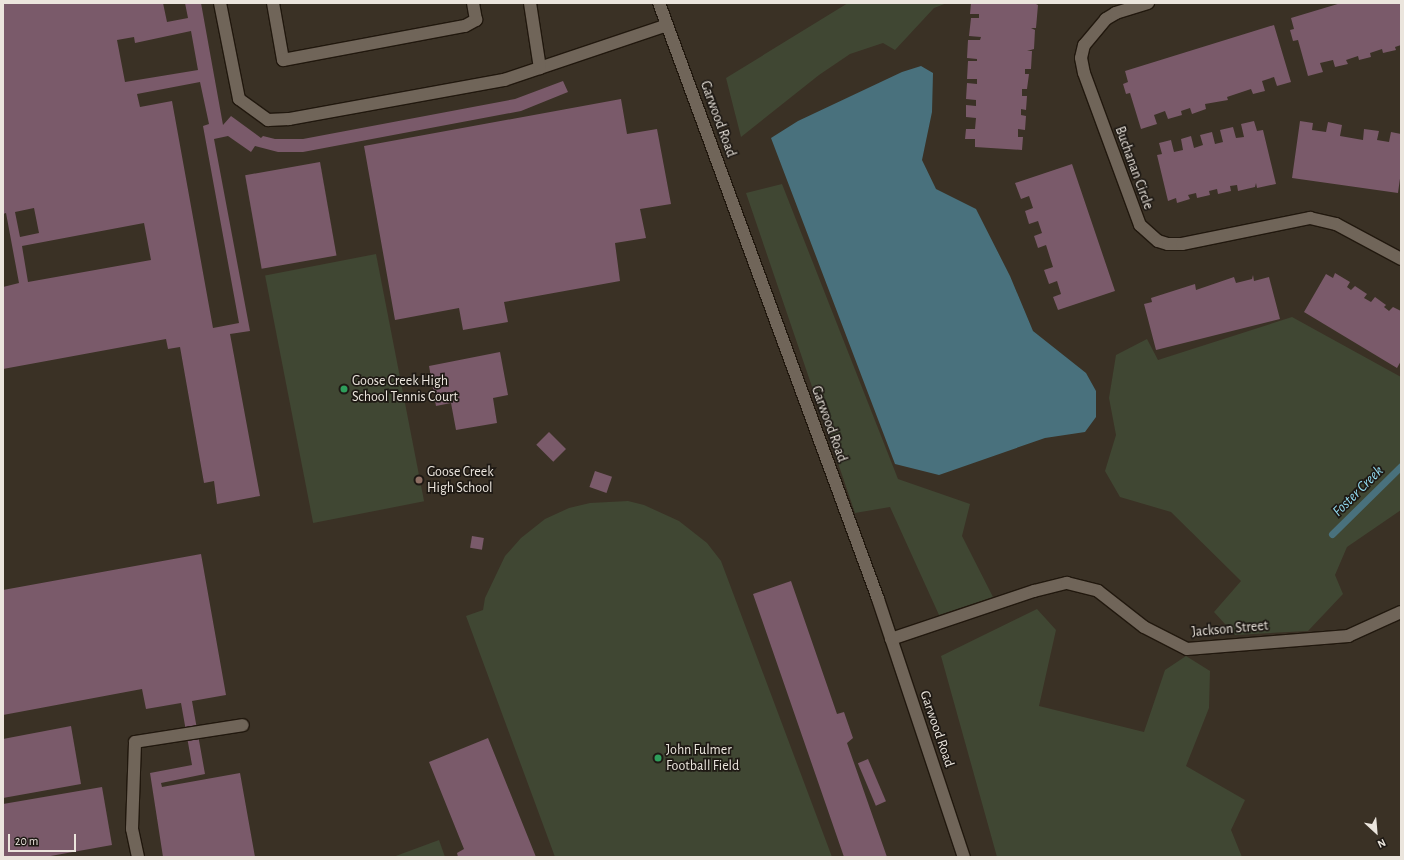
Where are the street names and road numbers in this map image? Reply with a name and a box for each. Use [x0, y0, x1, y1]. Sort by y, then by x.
street label: Garwood Road [696, 79, 740, 159]
street label: Buchanan Circle [1111, 124, 1157, 212]
street label: Garwood Road [807, 384, 851, 464]
street label: Jackson Street [1191, 617, 1269, 641]
street label: Garwood Road [916, 689, 958, 769]

